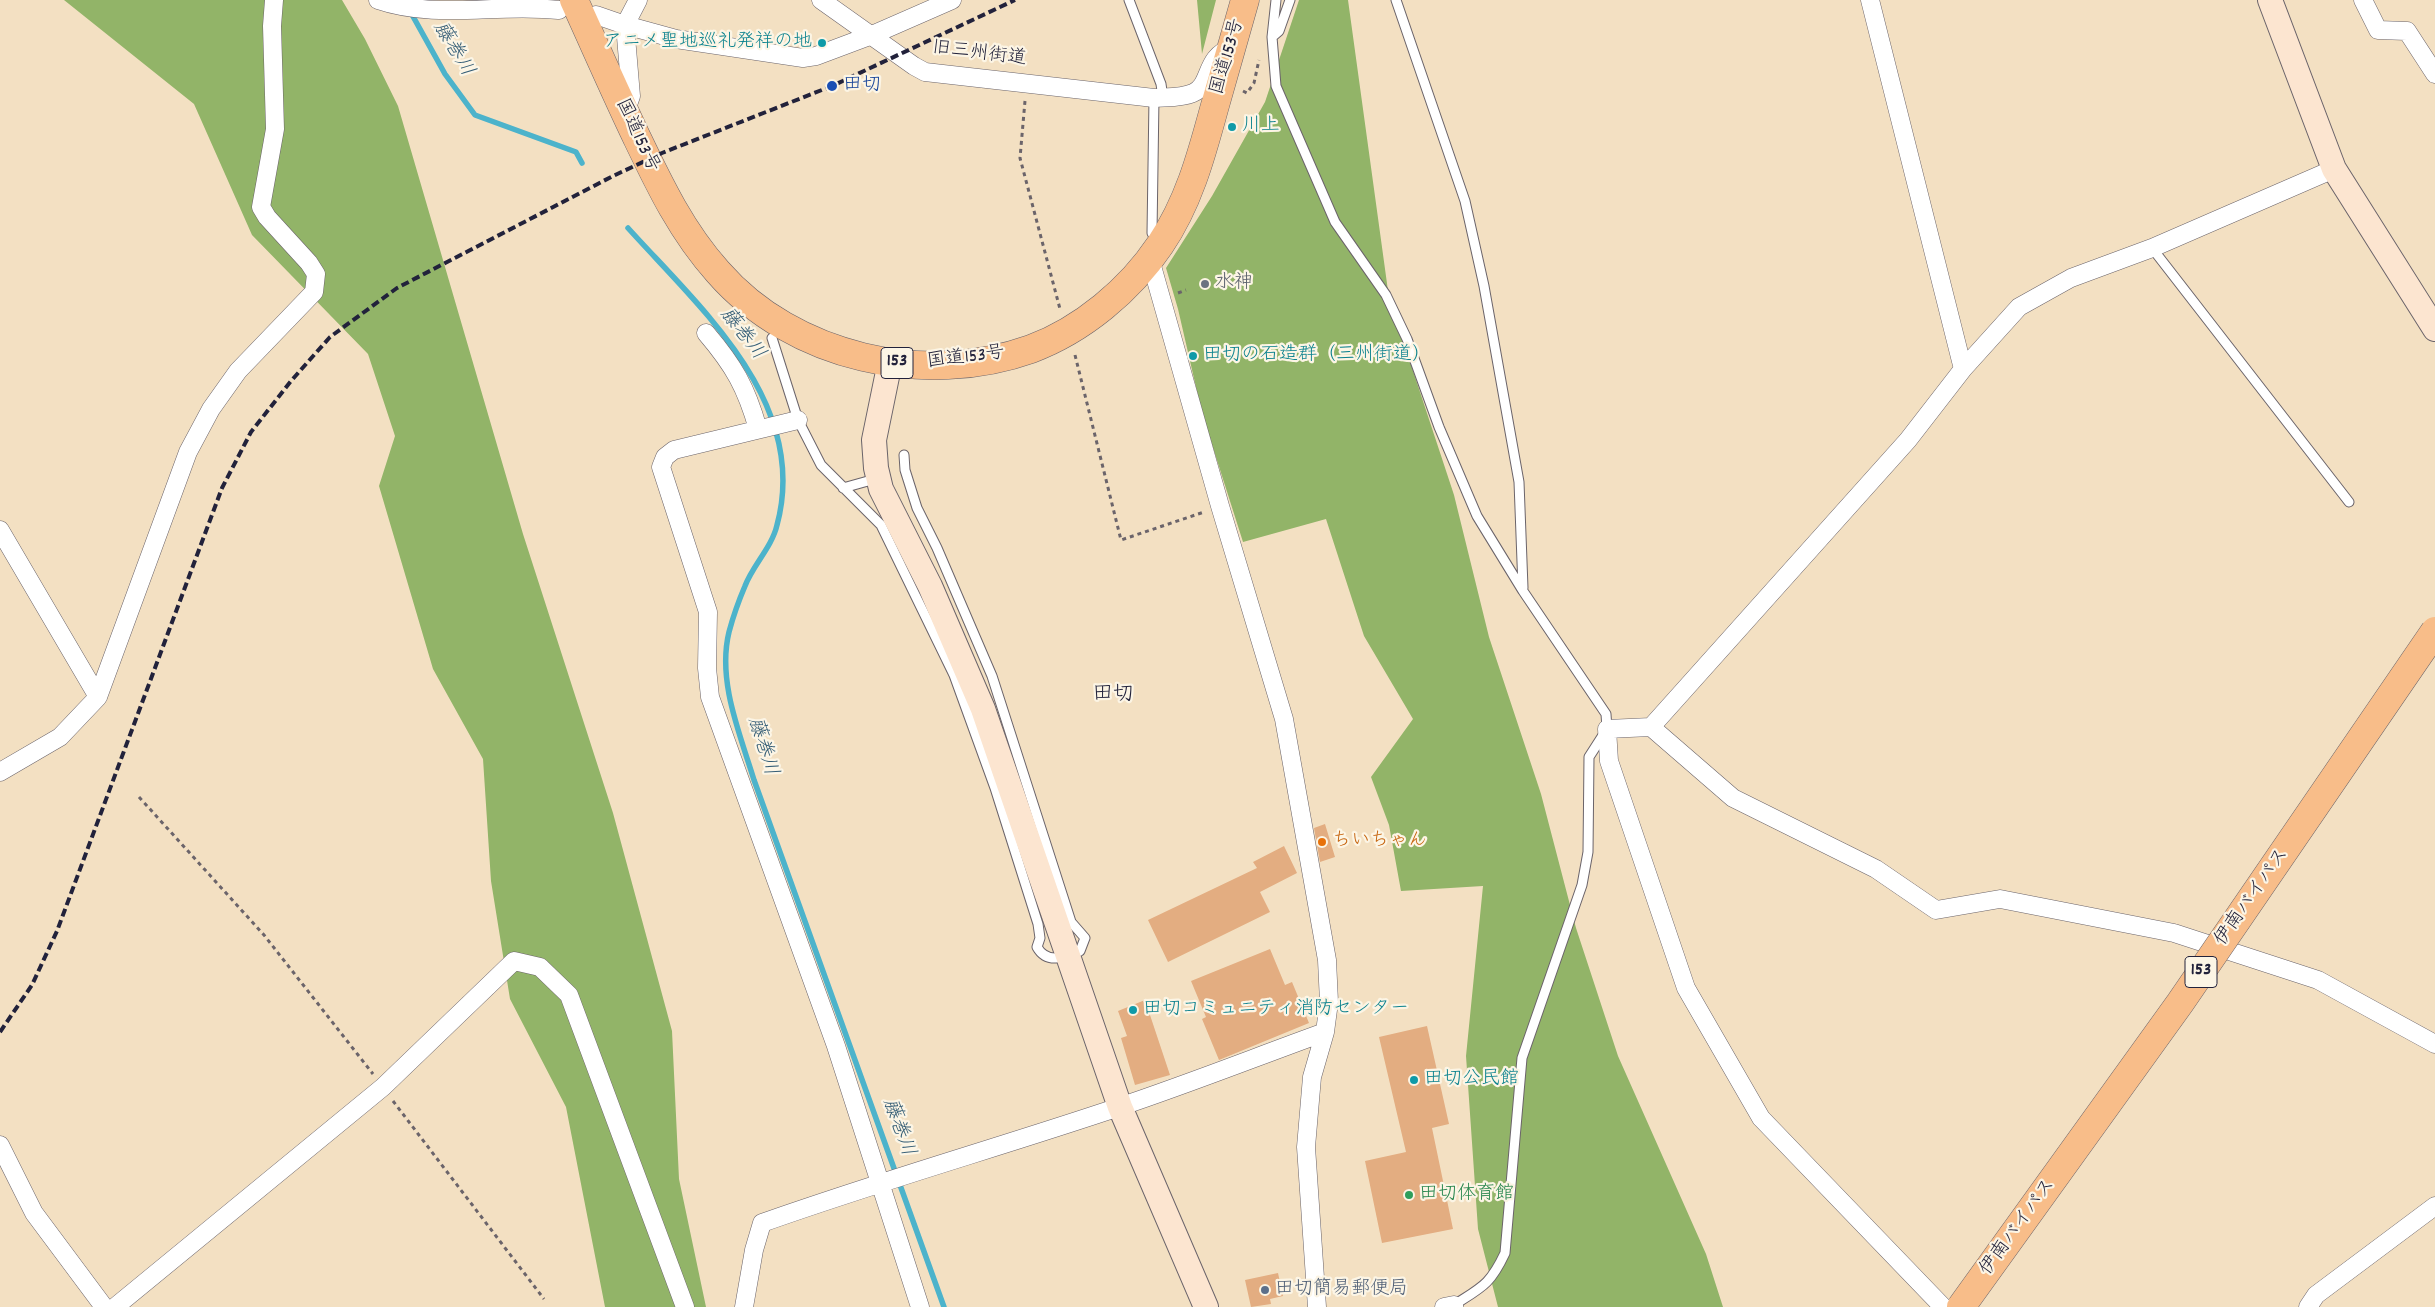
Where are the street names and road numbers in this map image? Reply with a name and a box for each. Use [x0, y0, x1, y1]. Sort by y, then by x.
street label: 国道153号 [1207, 16, 1251, 98]
street label: 旧三州街道 [930, 38, 1028, 72]
street label: 国道153号 [609, 96, 663, 176]
street label: 国道153号 [926, 343, 1006, 375]
road number: 153 [881, 348, 913, 378]
street label: 伊南バイパス [2211, 845, 2295, 951]
road number: 153 [2185, 956, 2217, 988]
street label: 伊南バイパス [1976, 1175, 2062, 1281]

